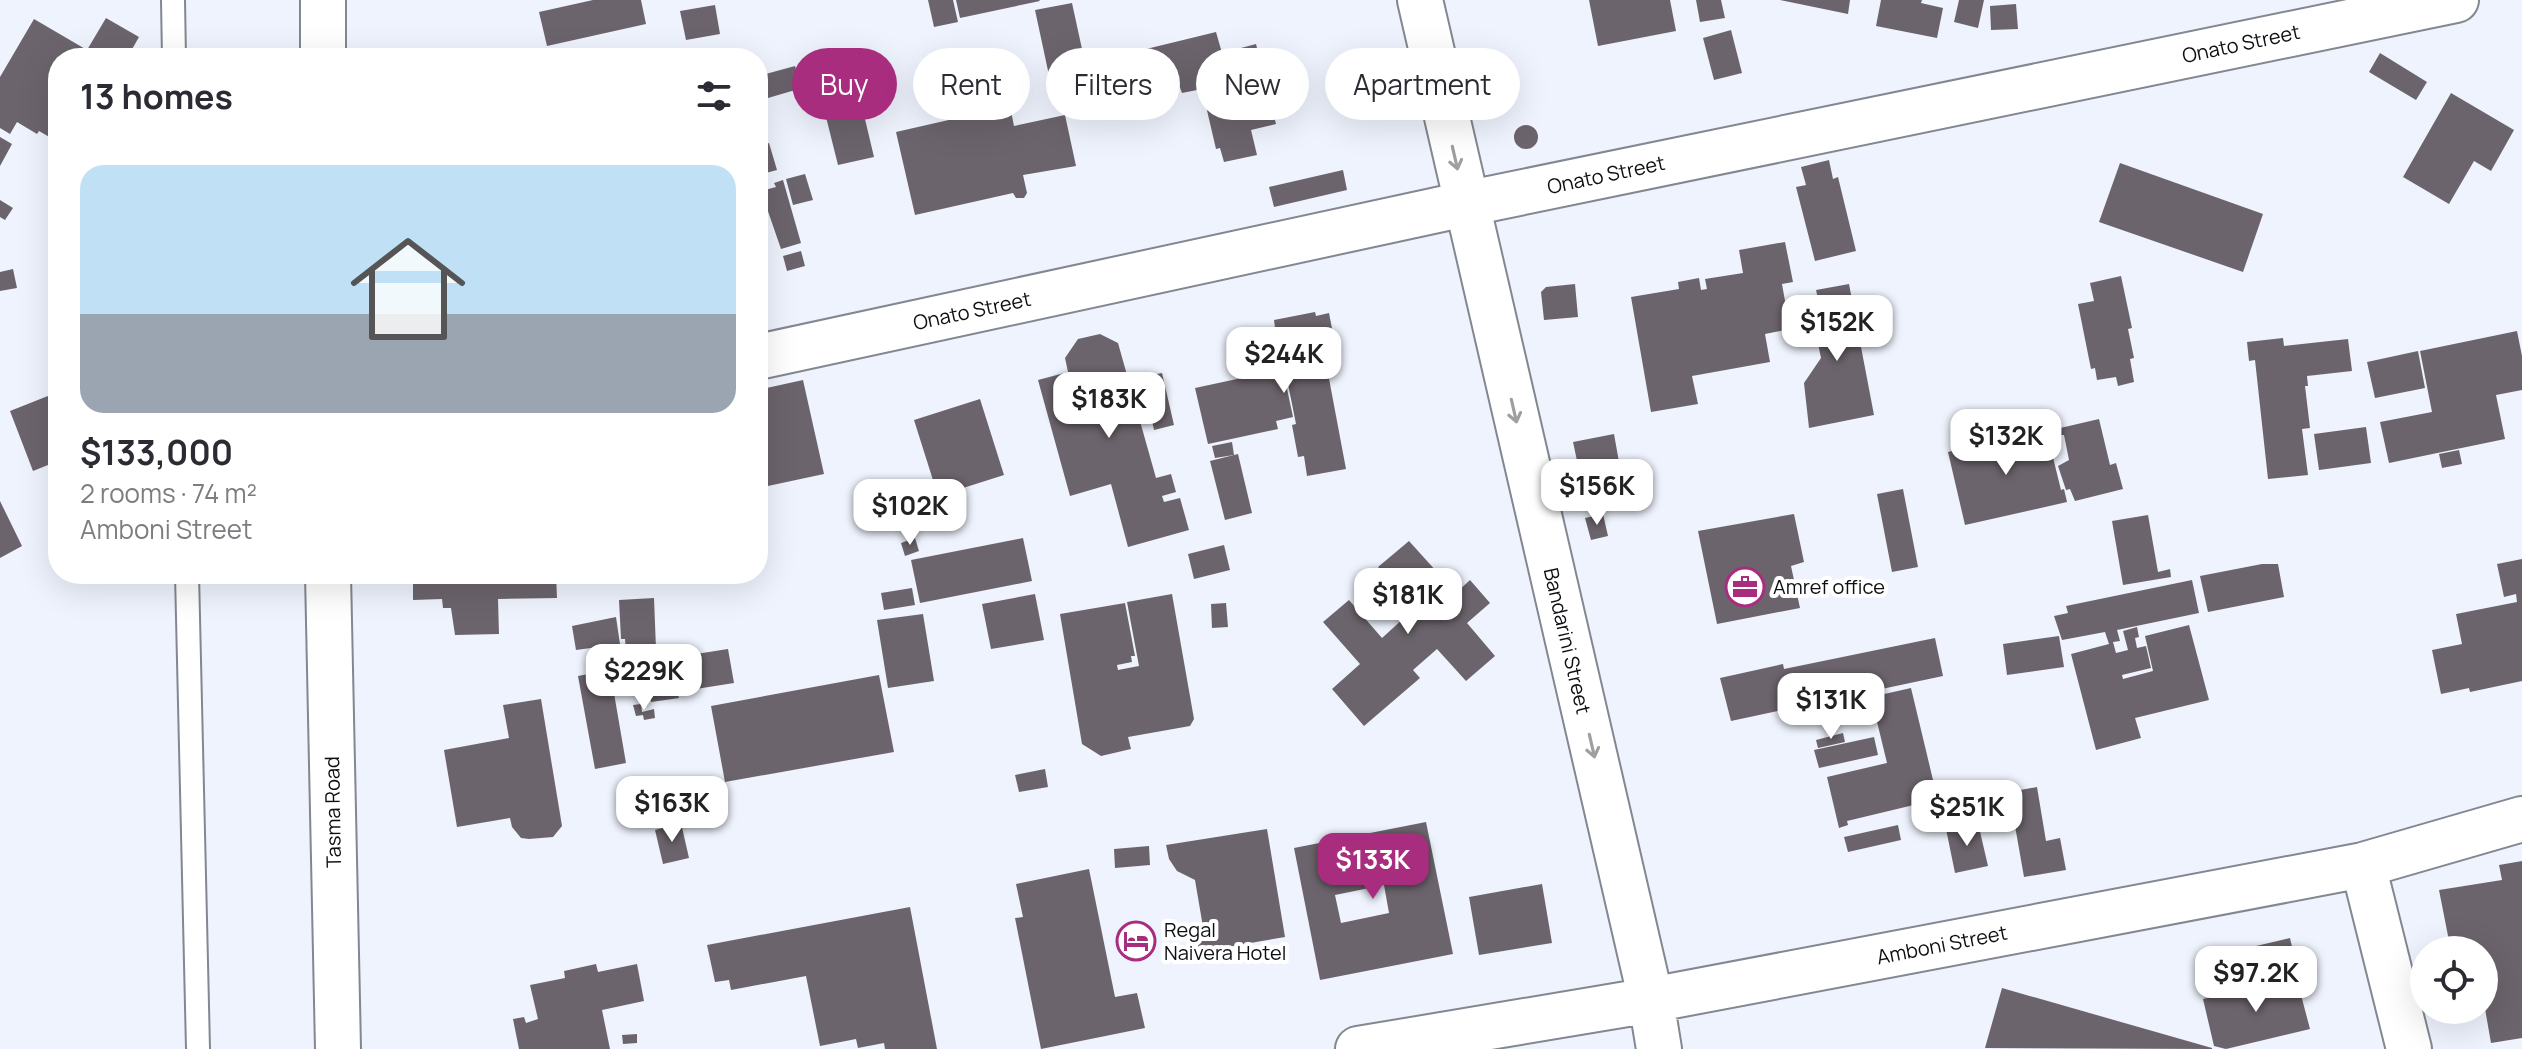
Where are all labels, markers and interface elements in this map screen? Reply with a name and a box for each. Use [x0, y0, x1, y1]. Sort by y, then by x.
street label: Onato Street [2180, 18, 2302, 69]
chip: Buy [792, 48, 897, 120]
chip: Rent [913, 48, 1030, 120]
chip: Filters [1046, 48, 1180, 120]
chip: New [1196, 48, 1309, 120]
chip: Apartment [1325, 48, 1520, 120]
text: 13 homes [80, 73, 233, 119]
icon: filters [692, 74, 736, 118]
one-way arrow [1448, 145, 1463, 170]
street label: Onato Street [1545, 149, 1667, 200]
icon: home [336, 217, 480, 361]
street label: Onato Street [911, 285, 1033, 336]
pin: $152K [1781, 295, 1893, 363]
text: $152K [1800, 303, 1874, 339]
pin: $244K [1228, 327, 1340, 395]
text: $244K [1244, 335, 1324, 371]
pin: $183K [1053, 372, 1165, 440]
text: $183K [1071, 380, 1147, 416]
one-way arrow [1507, 398, 1522, 424]
pin: $132K [1950, 409, 2062, 477]
text: $132K [1968, 417, 2044, 453]
text: $133,000 [80, 429, 233, 475]
pin: $156K [1541, 459, 1653, 527]
text: $156K [1559, 467, 1635, 503]
text: 2 rooms · 74 m² [80, 475, 257, 511]
pin: $102K [854, 479, 966, 547]
text: $102K [871, 487, 949, 523]
text: Amboni Street [80, 511, 252, 547]
street label: Bandarini Street [1538, 565, 1597, 717]
office icon: Amref office [1724, 566, 1766, 608]
pin: $181K [1352, 568, 1464, 636]
place label: Amref office [1773, 573, 1885, 600]
text: $181K [1372, 576, 1444, 612]
pin: $229K [588, 644, 700, 712]
text: $229K [604, 652, 684, 688]
pin: $131K [1775, 673, 1887, 741]
text: $131K [1795, 681, 1867, 717]
one-way arrow [1585, 733, 1600, 759]
street label: Tasma Road [318, 756, 347, 868]
pin: $163K [616, 776, 728, 844]
pin: $251K [1911, 780, 2023, 848]
text: $163K [634, 784, 710, 820]
text: $251K [1929, 788, 2005, 824]
pin: $133K [1317, 833, 1429, 901]
text: $133K [1336, 841, 1410, 877]
place label: Regal Naivera Hotel [1164, 916, 1286, 966]
street label: Amboni Street [1874, 919, 2010, 970]
hotel icon: Regal Naivera Hotel [1115, 920, 1157, 962]
map controls [2410, 936, 2498, 1024]
button: locate [2410, 936, 2498, 1024]
pin: $97.2K [2191, 946, 2321, 1014]
text: $97.2K [2213, 954, 2299, 990]

